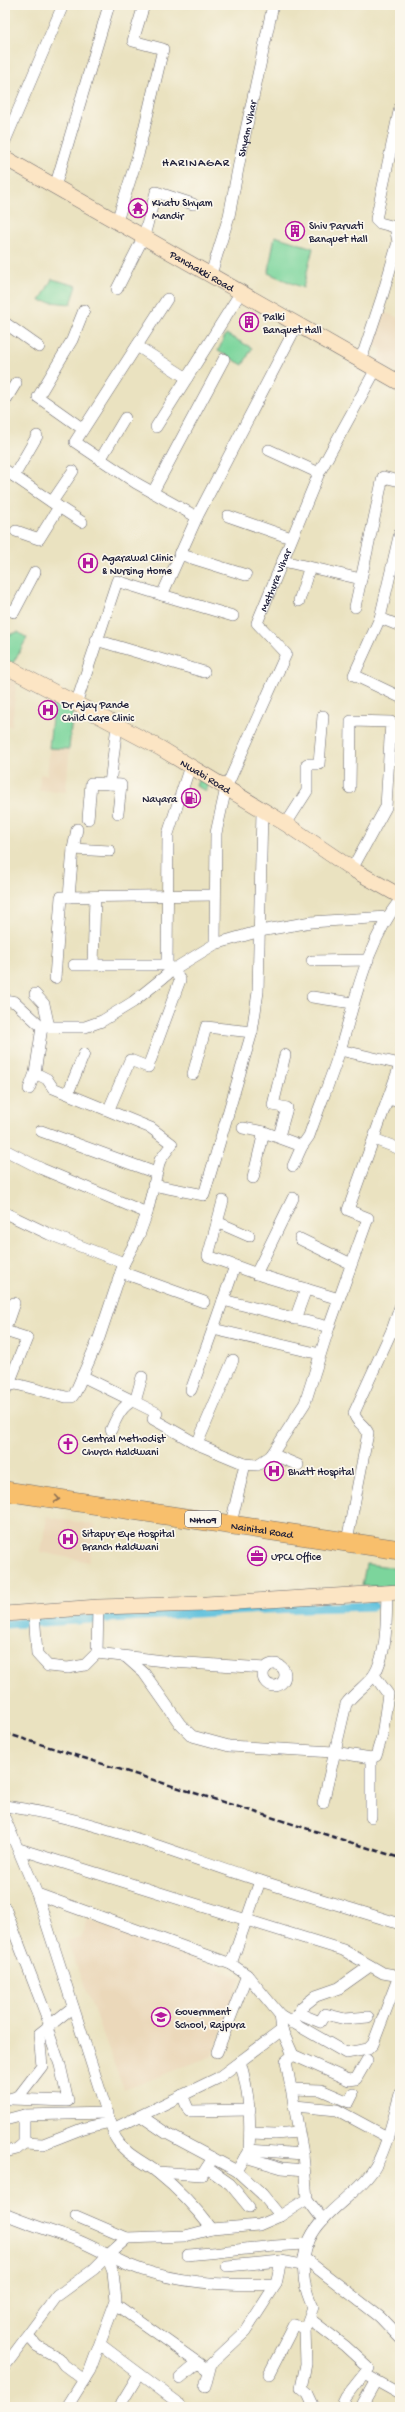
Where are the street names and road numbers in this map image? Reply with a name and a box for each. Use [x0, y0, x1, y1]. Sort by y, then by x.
street label: Shyam Vihar [236, 98, 260, 158]
street label: Panchakki Road [166, 249, 237, 296]
street label: Mathura Vihar [258, 547, 295, 614]
street label: Nwabi Road [178, 758, 234, 798]
road number: NH109 [185, 1511, 221, 1527]
street label: Nainital Road [230, 1521, 295, 1542]

